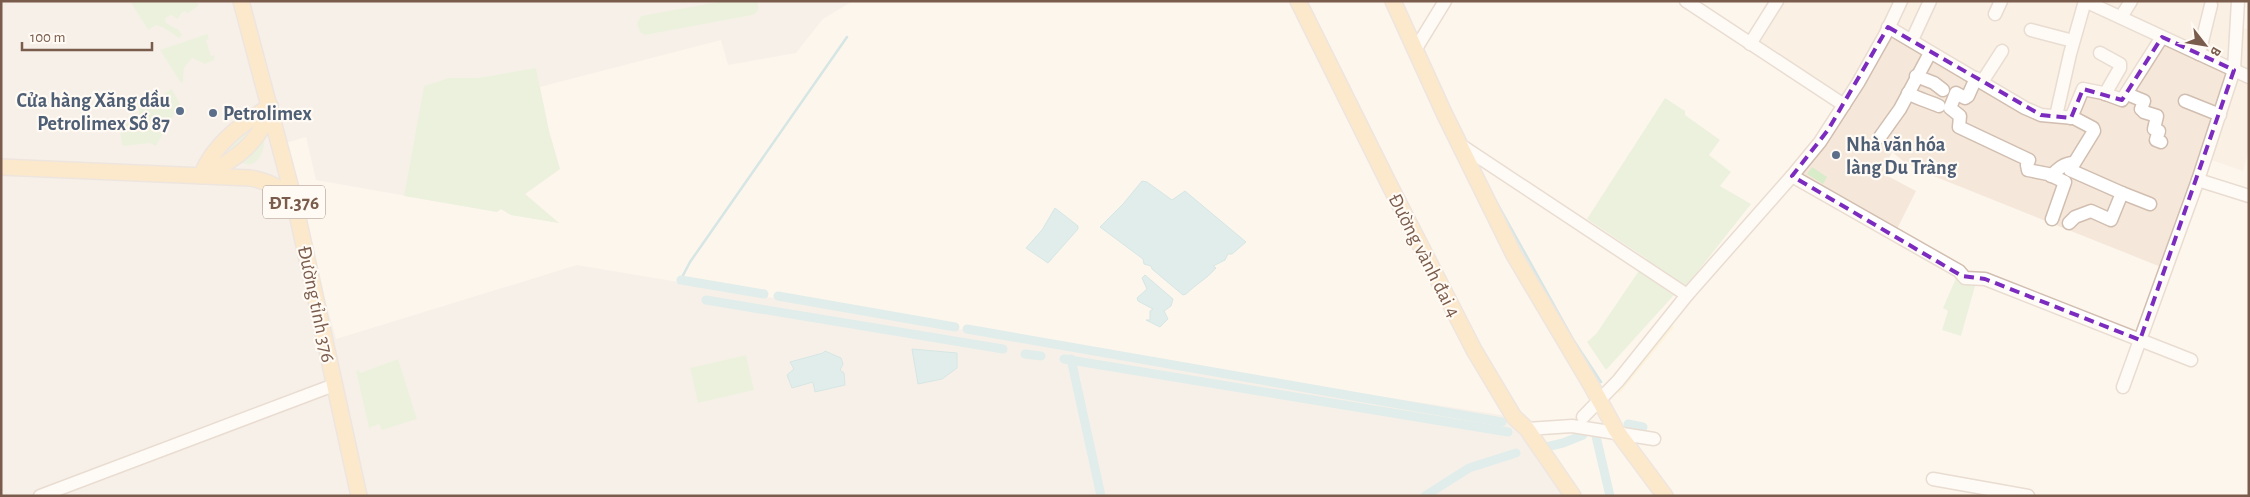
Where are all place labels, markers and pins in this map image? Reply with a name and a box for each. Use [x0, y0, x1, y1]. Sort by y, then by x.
place label: Cửa hàng Xăng dầu Petrolimex Số 87 [17, 89, 171, 134]
place label: Petrolimex [223, 104, 313, 124]
marker: Cửa hàng Xăng dầu Petrolimex Số 87 [174, 105, 186, 117]
marker: Petrolimex [207, 107, 219, 119]
place label: Nhà văn hóa làng Du Tràng [1846, 135, 1958, 178]
marker: Nhà văn hóa làng Du Tràng [1830, 149, 1842, 161]

